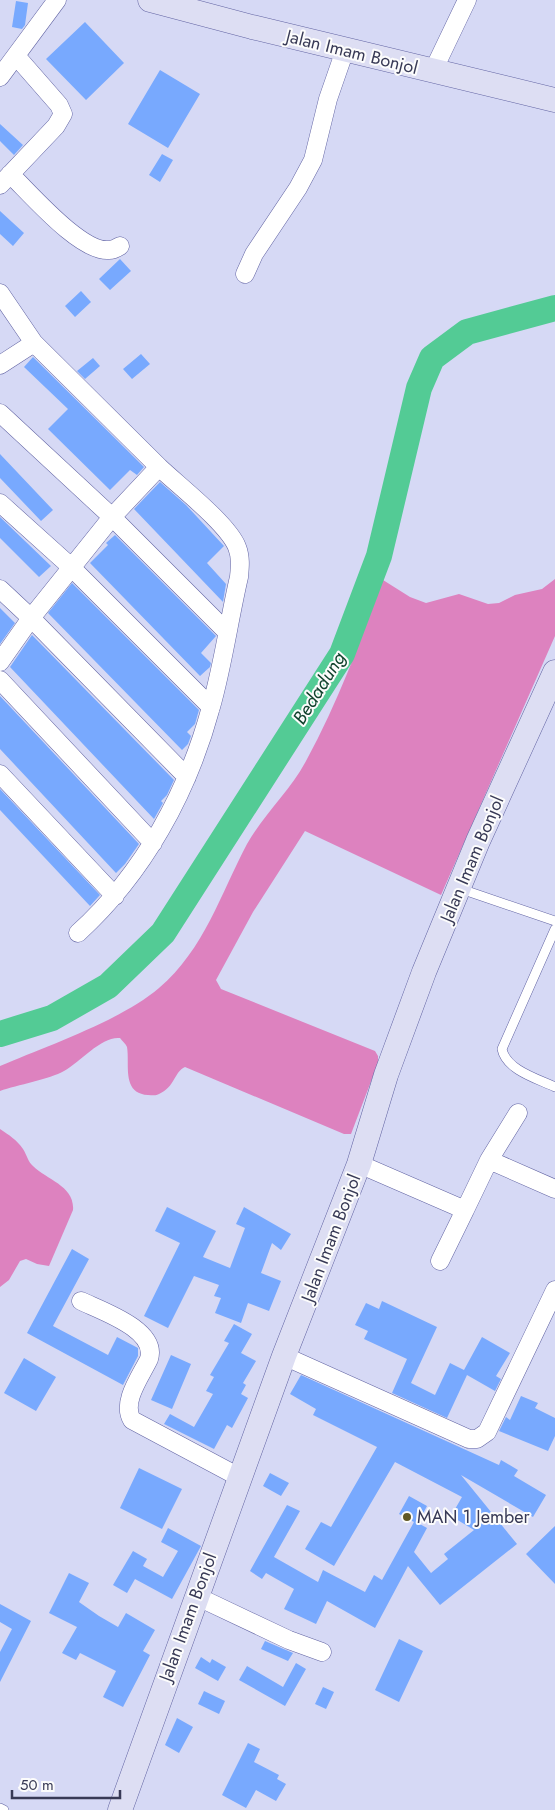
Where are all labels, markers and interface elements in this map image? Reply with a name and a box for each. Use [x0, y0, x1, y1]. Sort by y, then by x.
street label: Jalan Imam Bonjol [281, 23, 421, 81]
water label: Bedadung [286, 646, 352, 730]
street label: Jalan Imam Bonjol [433, 792, 510, 928]
street label: Jalan Imam Bonjol [294, 1170, 367, 1308]
place label: MAN 1 Jember [417, 1504, 530, 1530]
marker: MAN 1 Jember [401, 1511, 413, 1523]
street label: Jalan Imam Bonjol [152, 1549, 223, 1687]
scale bar [12, 1768, 120, 1800]
text: 50 m [20, 1774, 54, 1796]

